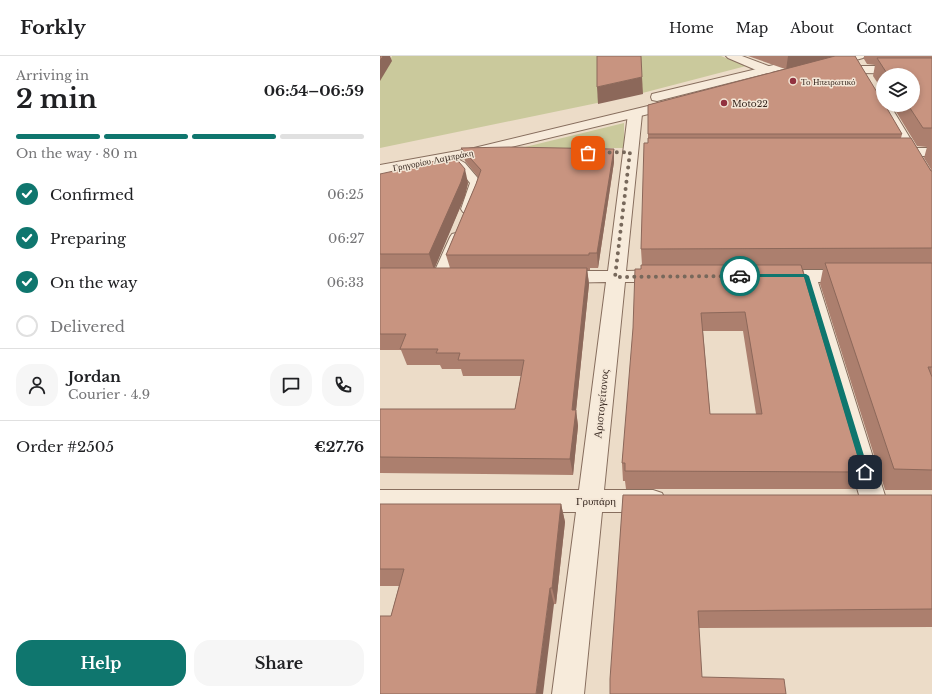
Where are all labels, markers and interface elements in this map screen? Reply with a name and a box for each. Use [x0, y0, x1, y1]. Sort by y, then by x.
text: Forkly [20, 16, 86, 39]
text: Home [669, 19, 714, 37]
text: Map [736, 19, 768, 37]
text: About [790, 19, 834, 37]
text: Contact [856, 19, 912, 37]
text: Arriving in [16, 67, 89, 84]
map controls [876, 68, 920, 112]
button: layers [876, 68, 920, 112]
marker: Το Ηπειρωτικό [788, 76, 798, 86]
place label: Το Ηπειρωτικό [801, 76, 856, 87]
text: 06:54–06:59 [264, 81, 364, 100]
text: 2 min [16, 83, 97, 115]
marker: Moto22 [719, 98, 729, 108]
place label: Moto22 [732, 98, 768, 109]
pin [571, 136, 605, 170]
icon: bag [577, 142, 599, 164]
text: On the way · 80 m [16, 145, 137, 162]
street label: Γρηγορίου Λαμπράκη [392, 147, 475, 173]
icon: check [16, 183, 38, 205]
text: Confirmed [50, 185, 134, 204]
text: 06:25 [327, 186, 364, 203]
icon: check [16, 227, 38, 249]
text: Preparing [50, 229, 126, 248]
text: 06:27 [328, 230, 364, 247]
courier [720, 256, 760, 296]
icon: car [729, 265, 751, 287]
icon: check [16, 271, 38, 293]
text: On the way [50, 273, 138, 292]
text: 06:33 [327, 274, 364, 291]
text: Delivered [50, 317, 125, 336]
button: person [16, 364, 58, 406]
button: chat [270, 364, 312, 406]
button: phone [322, 364, 364, 406]
text: Jordan [68, 367, 121, 386]
street label: Αριστογείτονος [590, 368, 612, 439]
text: Courier · 4.9 [68, 386, 150, 403]
text: Order #2505 [16, 437, 114, 456]
text: €27.76 [314, 437, 364, 456]
pin [848, 455, 882, 489]
icon: home [854, 461, 876, 483]
street label: Γρυπάρη [576, 494, 616, 508]
button: Help [16, 640, 186, 686]
button: Share [194, 640, 364, 686]

